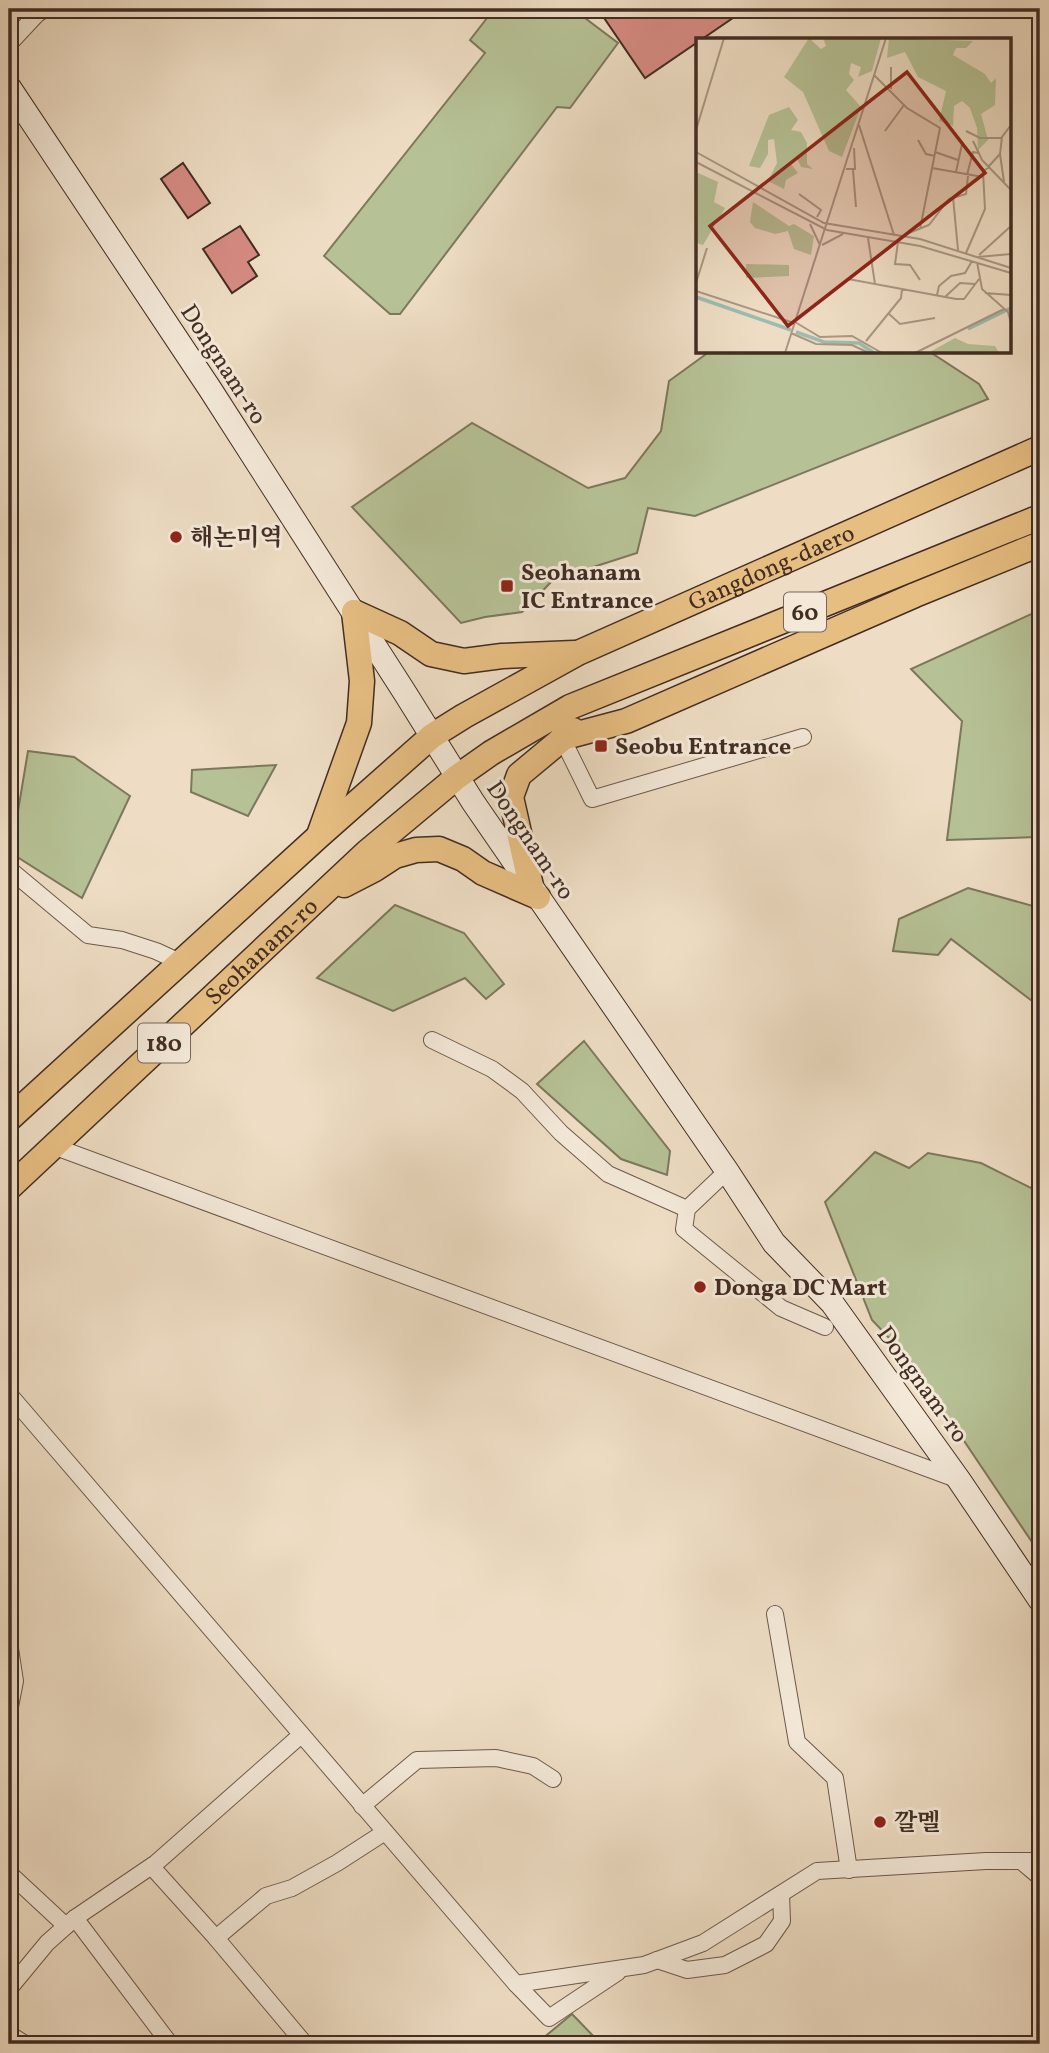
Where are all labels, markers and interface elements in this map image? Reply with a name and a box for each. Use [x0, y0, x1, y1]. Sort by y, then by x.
inset map [696, 38, 1010, 354]
street label: Dongnam-ro [171, 298, 274, 432]
street label: Gangdong-daero [683, 517, 861, 621]
place label: 해논미역 [190, 522, 283, 556]
marker: 해논미역 [168, 529, 184, 545]
place label: Seohanam IC Entrance [521, 557, 653, 619]
marker: Seohanam IC Entrance [499, 578, 515, 594]
road number: 60 [784, 592, 826, 632]
place label: Seobu Entrance [615, 731, 791, 765]
marker: Seobu Entrance [593, 738, 609, 754]
street label: Dongnam-ro [477, 775, 582, 908]
street label: Seohanam-ro [199, 891, 327, 1014]
road number: 180 [138, 1024, 190, 1062]
place label: Donga DC Mart [714, 1272, 887, 1306]
marker: Donga DC Mart [692, 1279, 708, 1295]
street label: Dongnam-ro [867, 1320, 975, 1451]
place label: 깔멜 [894, 1807, 940, 1841]
marker: 깔멜 [872, 1814, 888, 1830]

